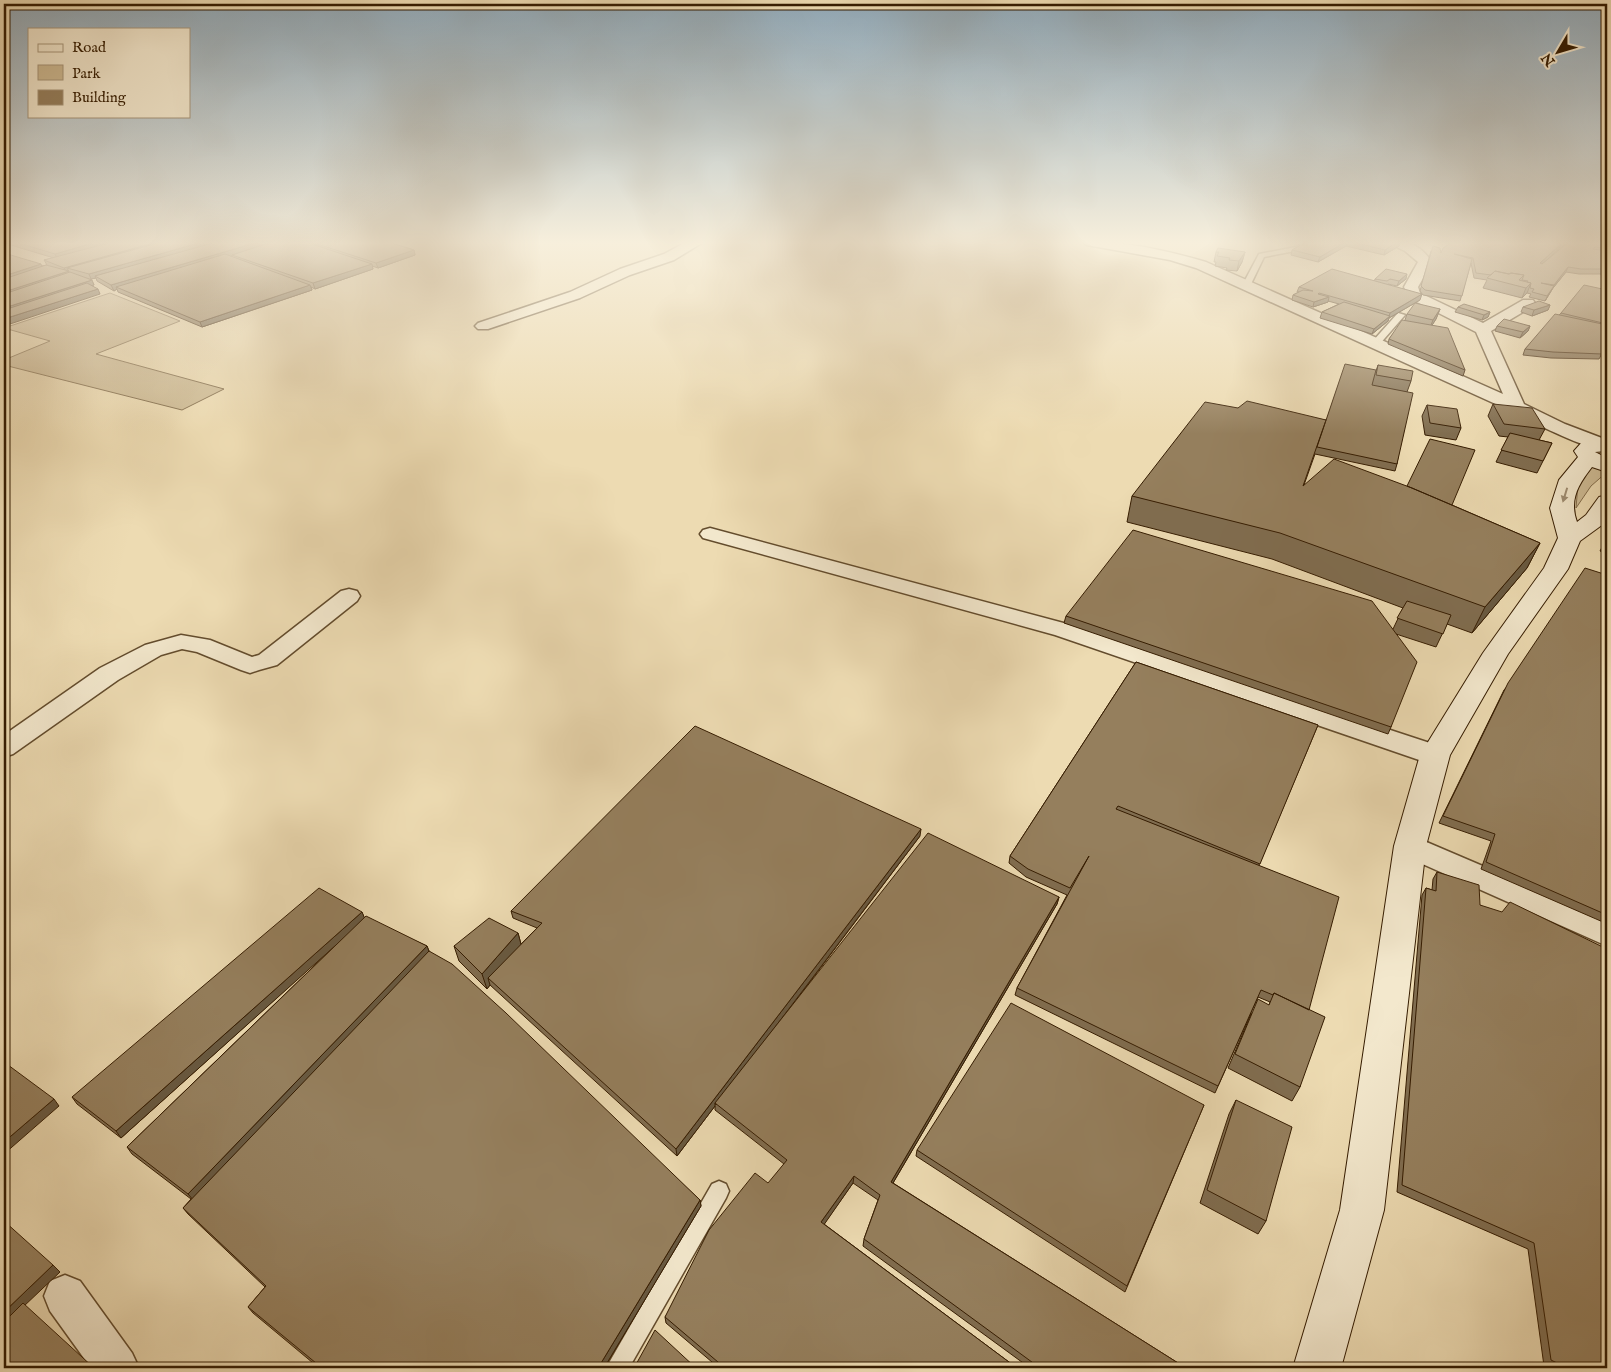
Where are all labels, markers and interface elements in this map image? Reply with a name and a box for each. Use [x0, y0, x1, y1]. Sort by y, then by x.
legend [28, 28, 190, 118]
north arrow [1534, 28, 1584, 78]
text: Road [72, 38, 107, 57]
text: N [1538, 49, 1560, 70]
text: Park [72, 64, 102, 83]
text: Building [72, 88, 127, 107]
one-way arrow [1561, 488, 1569, 503]

